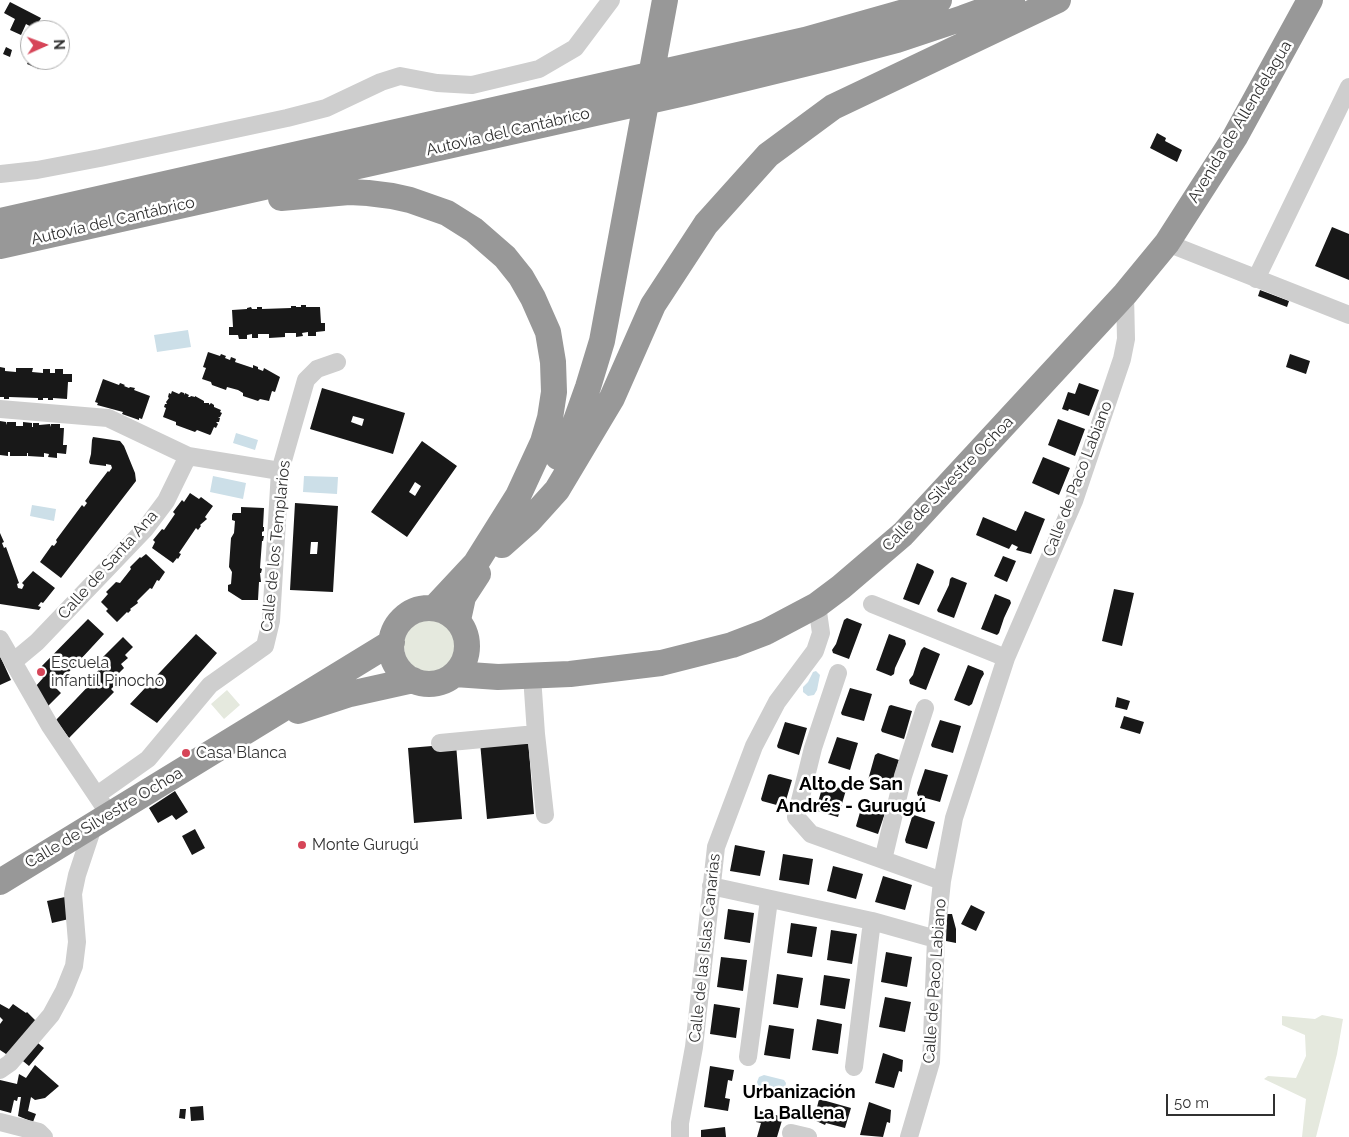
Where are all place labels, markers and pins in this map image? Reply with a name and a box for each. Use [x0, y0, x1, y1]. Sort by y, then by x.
place label: Escuela infantil Pinocho [51, 653, 164, 691]
marker: Escuela infantil Pinocho [35, 666, 47, 678]
place label: Casa Blanca [196, 743, 287, 763]
marker: Casa Blanca [180, 747, 192, 759]
place label: Monte Gurugú [312, 835, 419, 855]
marker: Monte Gurugú [296, 839, 308, 851]

